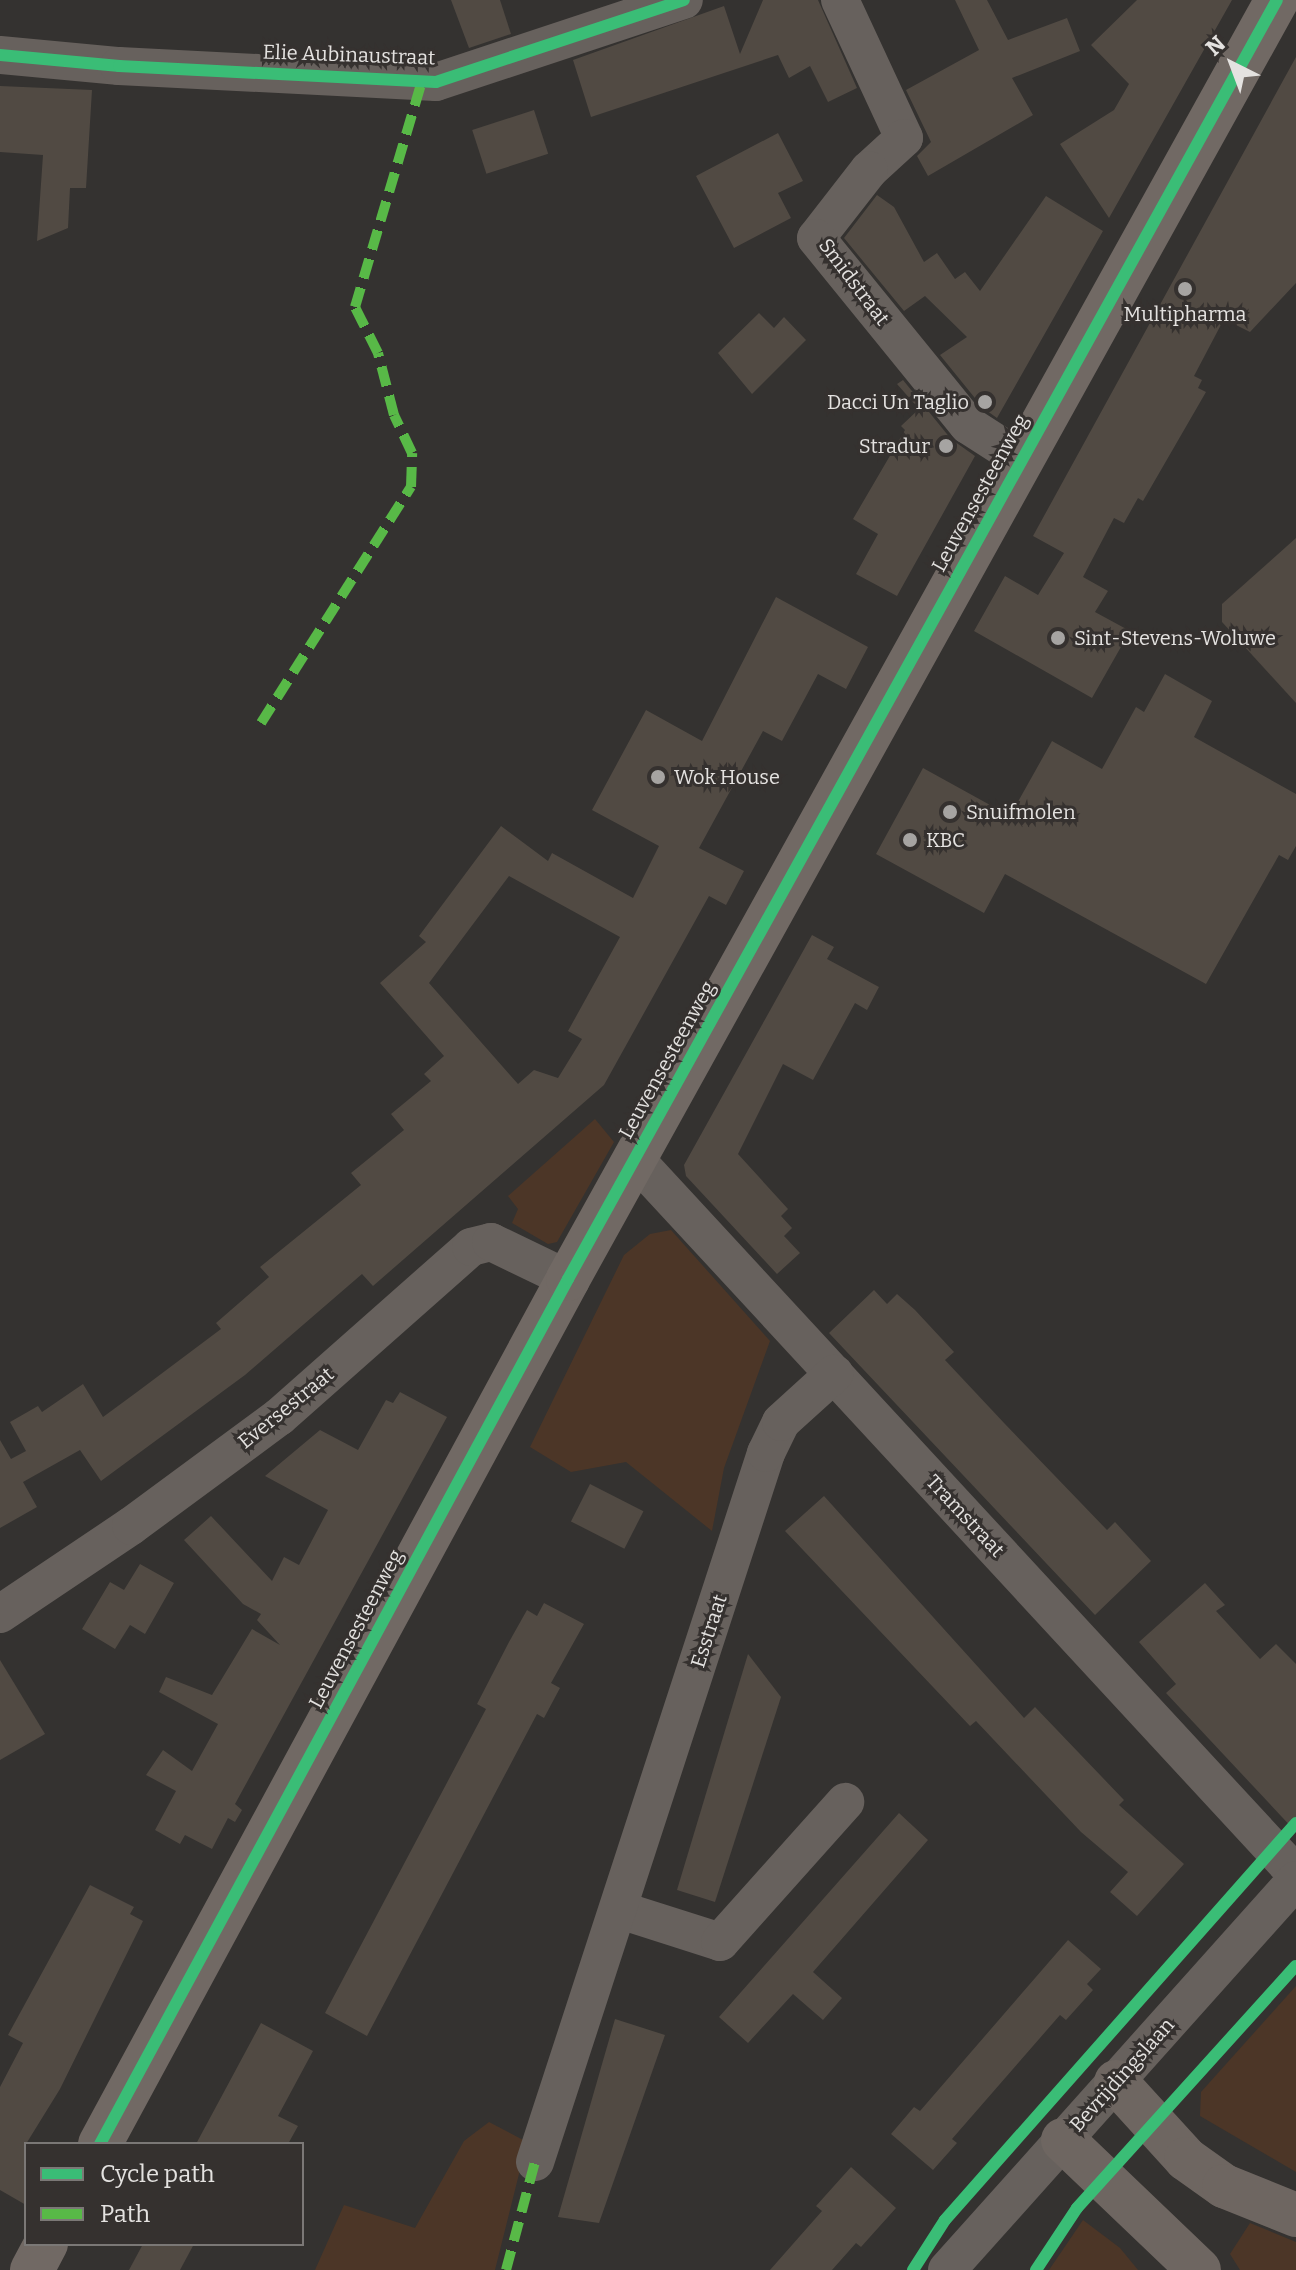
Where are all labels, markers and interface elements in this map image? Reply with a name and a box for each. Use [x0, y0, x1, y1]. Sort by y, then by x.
north arrow [1192, 24, 1272, 104]
text: N [1200, 30, 1231, 62]
street label: Elie Aubinaustraat [262, 40, 436, 70]
street label: Smidstraat [814, 234, 894, 330]
marker: Multipharma [1176, 280, 1194, 298]
place label: Multipharma [1123, 302, 1247, 326]
place label: Dacci Un Taglio [827, 390, 969, 414]
marker: Dacci Un Taglio [976, 393, 994, 411]
street label: Leuvensesteenweg [927, 410, 1033, 576]
place label: Stradur [859, 434, 930, 458]
marker: Stradur [937, 437, 955, 455]
place label: Sint-Stevens-Woluwe [1074, 626, 1276, 650]
marker: Sint-Stevens-Woluwe [1049, 629, 1067, 647]
place label: Wok House [674, 765, 780, 789]
marker: Wok House [649, 768, 667, 786]
place label: Snuifmolen [966, 800, 1076, 824]
marker: Snuifmolen [941, 803, 959, 821]
place label: KBC [926, 828, 965, 852]
marker: KBC [901, 831, 919, 849]
street label: Leuvensesteenweg [614, 977, 720, 1143]
street label: Eversestraat [233, 1362, 339, 1454]
street label: Tramstraat [921, 1470, 1009, 1562]
street label: Leuvensesteenweg [304, 1545, 408, 1713]
street label: Esstraat [686, 1591, 732, 1671]
street label: Bevrijdingslaan [1065, 2013, 1179, 2137]
legend [24, 2142, 304, 2246]
text: Cycle path [100, 2160, 215, 2188]
text: Path [100, 2200, 150, 2228]

